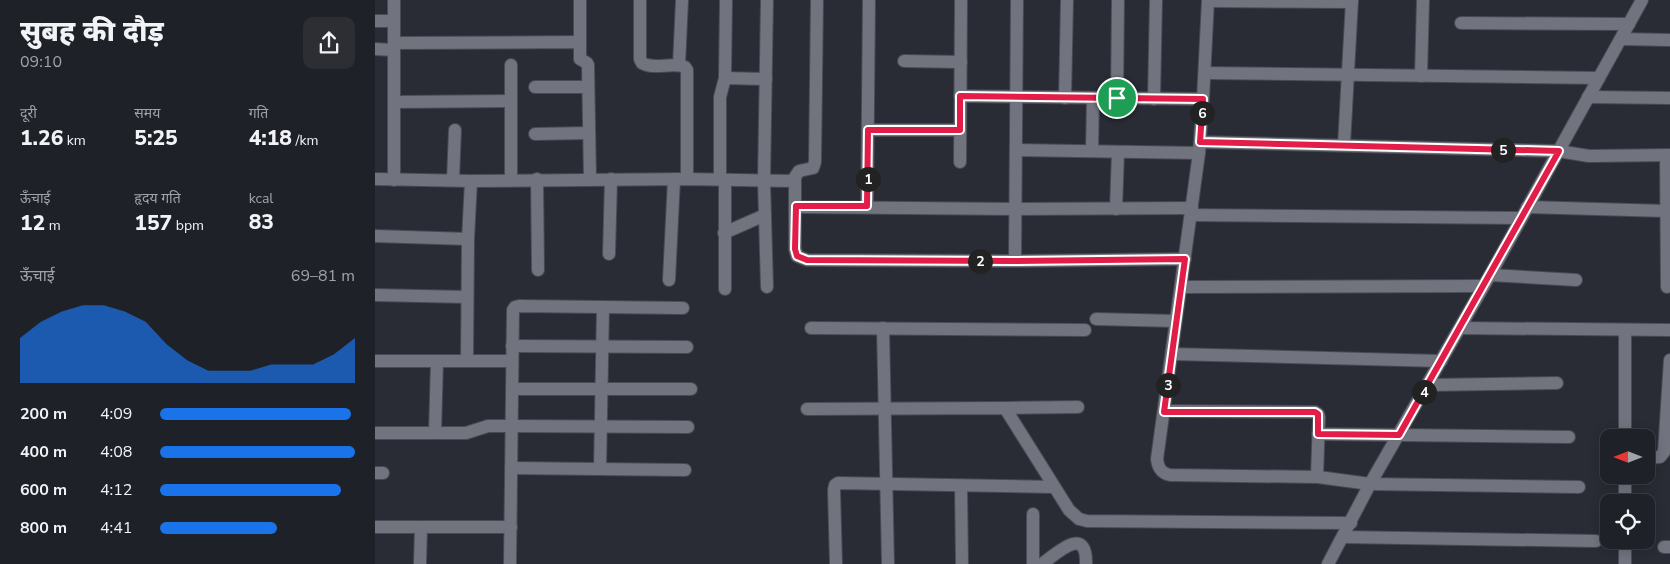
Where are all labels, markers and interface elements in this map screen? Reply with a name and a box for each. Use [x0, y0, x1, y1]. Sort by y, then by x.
text: सुबह की दौड़ [20, 13, 164, 51]
button: share [303, 17, 355, 69]
text: 09:10 [20, 51, 62, 73]
pin [1096, 77, 1138, 119]
icon: arrive [1103, 84, 1131, 112]
pin: 6 [1189, 100, 1215, 126]
text: दूरी [20, 104, 37, 123]
text: समय [134, 104, 160, 123]
text: गति [249, 104, 268, 123]
text: 6 [1198, 104, 1207, 123]
text: 1.26 [20, 124, 63, 152]
text: 5:25 [134, 124, 178, 152]
text: 4:18 [249, 124, 292, 152]
text: km [63, 131, 86, 150]
text: /km [292, 131, 318, 150]
pin: 5 [1491, 138, 1515, 162]
text: 5 [1499, 141, 1508, 160]
pin: 1 [855, 166, 881, 192]
text: 1 [864, 170, 873, 189]
text: ऊँचाई [20, 189, 50, 208]
text: हृदय गति [134, 189, 181, 208]
text: kcal [249, 189, 273, 208]
text: 83 [249, 208, 274, 236]
text: 12 [20, 209, 45, 237]
text: 157 [134, 209, 172, 237]
text: m [45, 216, 61, 235]
text: bpm [172, 216, 204, 235]
pin: 2 [967, 248, 993, 274]
text: 2 [976, 252, 985, 271]
text: ऊँचाई [20, 265, 55, 287]
text: 69–81 m [291, 265, 355, 287]
pin: 3 [1155, 372, 1181, 398]
text: 3 [1164, 376, 1173, 395]
pin: 4 [1411, 380, 1437, 404]
text: 4 [1420, 383, 1429, 402]
text: 200 m [20, 403, 67, 425]
text: 4:09 [100, 403, 132, 425]
north arrow [1600, 429, 1655, 484]
map controls [1600, 429, 1655, 549]
text: 400 m [20, 441, 67, 463]
text: 4:08 [100, 441, 132, 463]
text: 600 m [20, 479, 67, 501]
text: 4:12 [100, 479, 132, 501]
button: locate [1600, 494, 1655, 549]
text: 800 m [20, 517, 67, 539]
text: 4:41 [100, 517, 132, 539]

